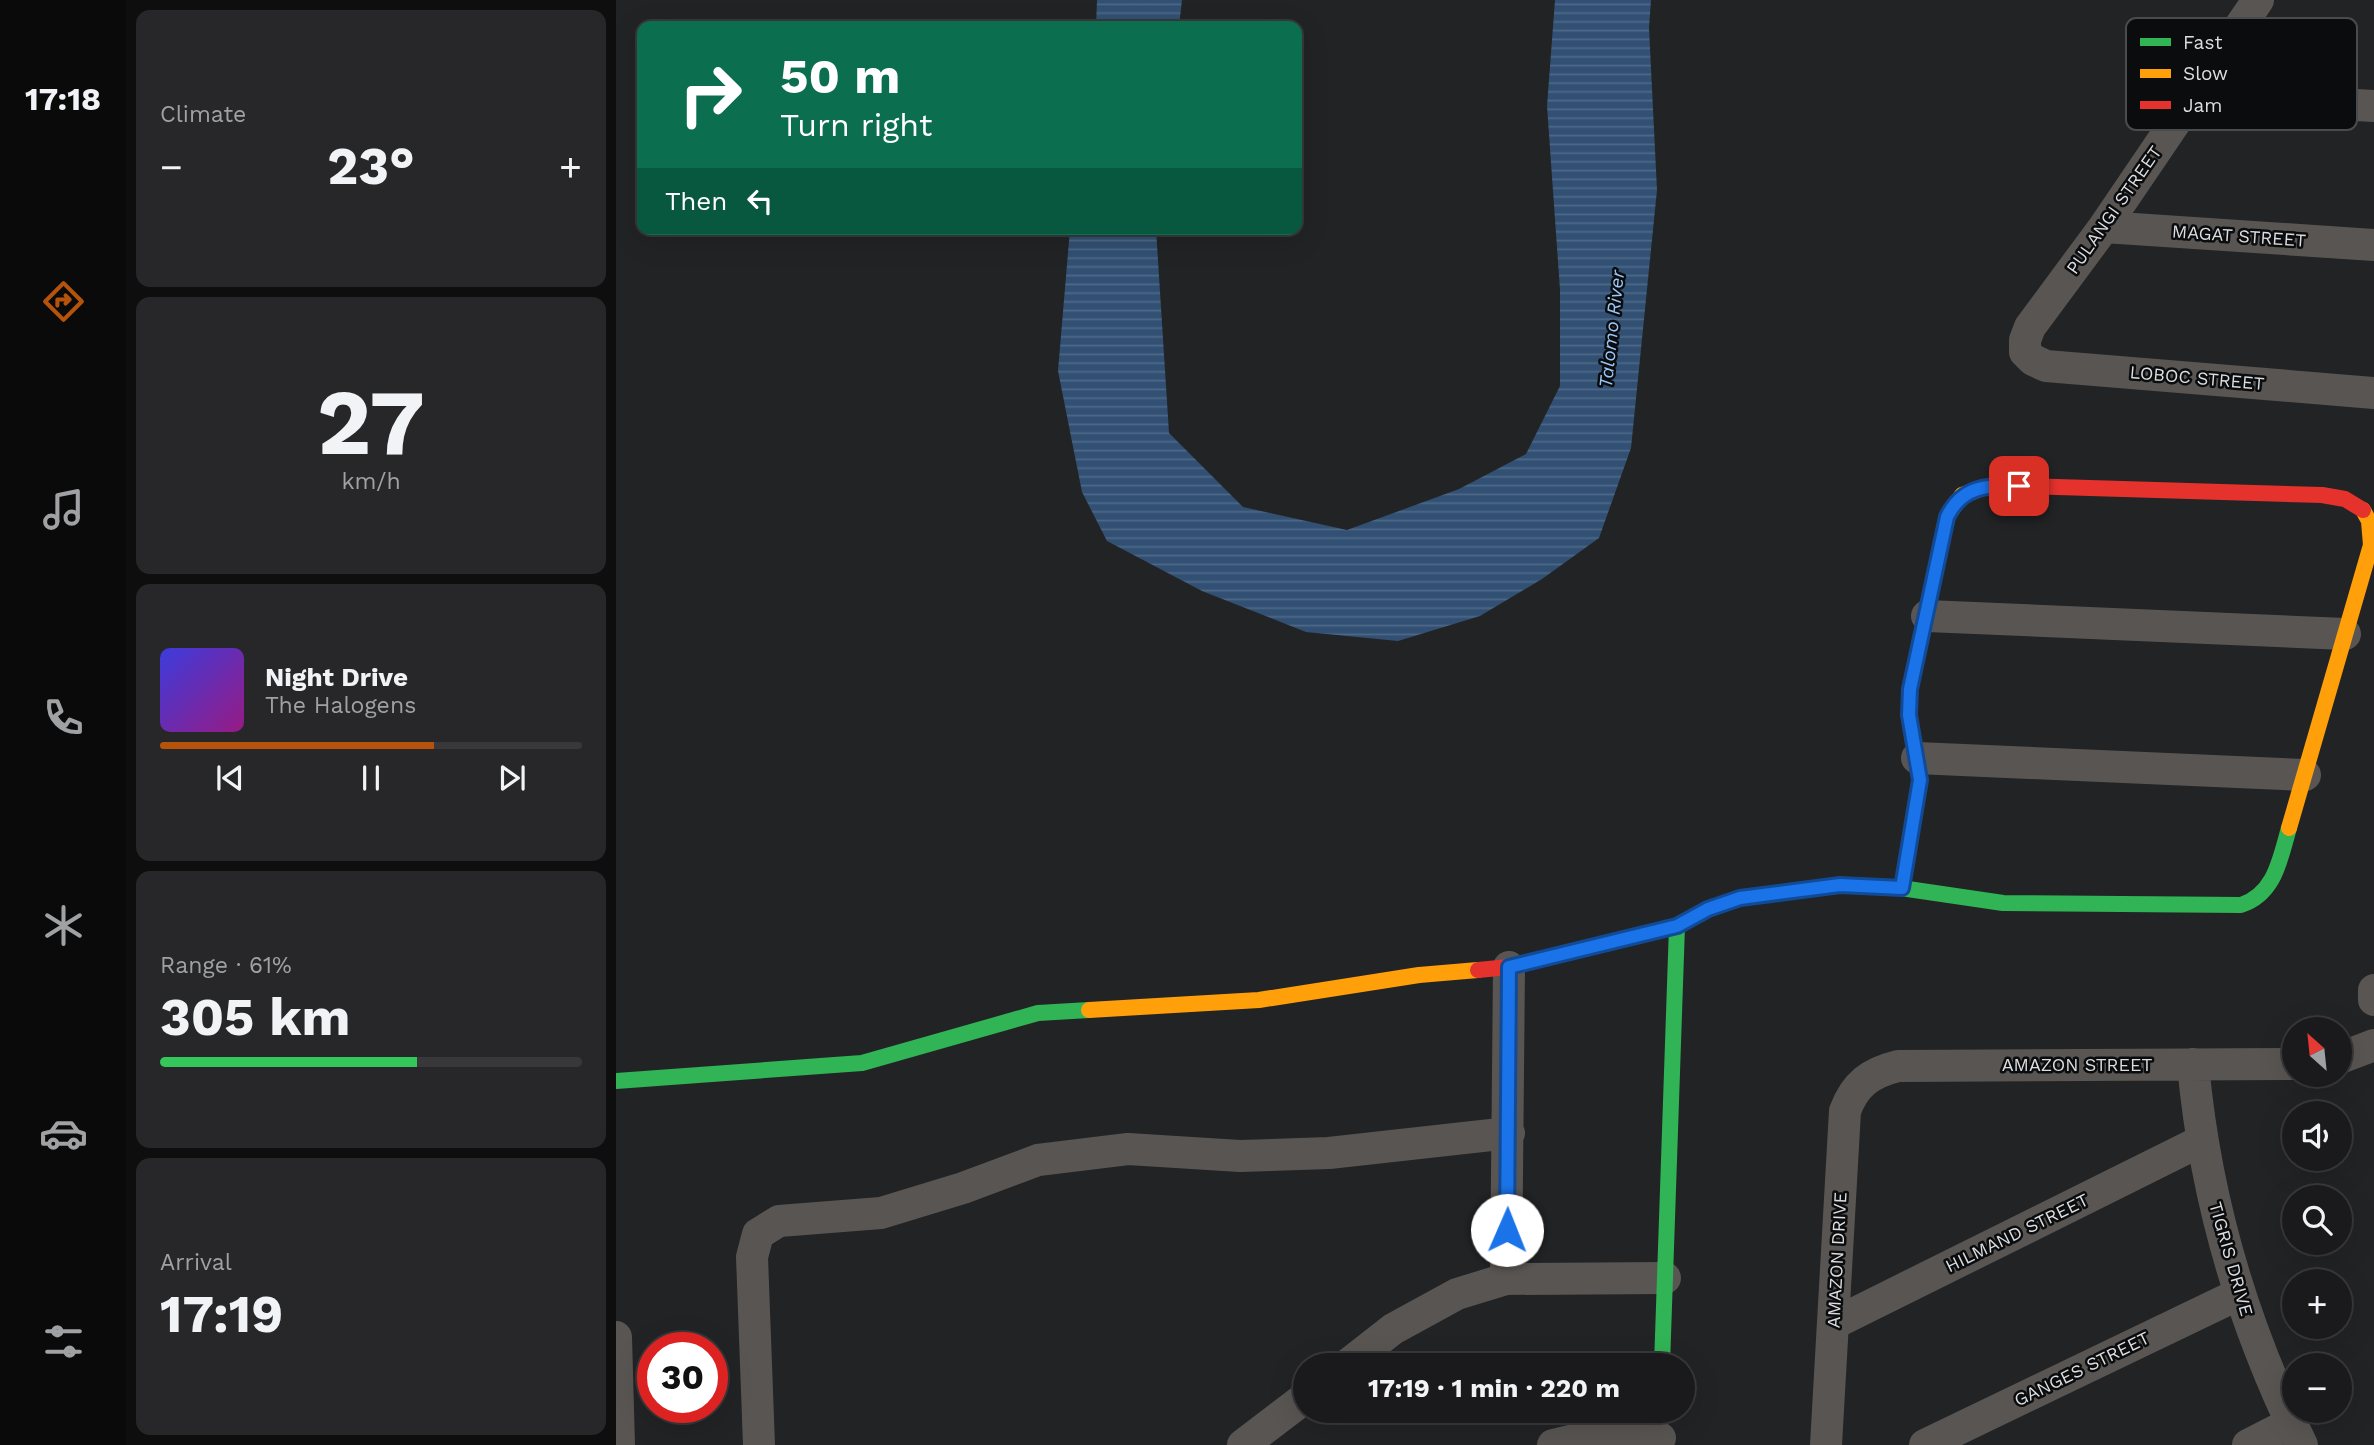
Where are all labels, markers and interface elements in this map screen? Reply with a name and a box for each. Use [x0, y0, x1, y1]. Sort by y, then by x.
legend [2126, 18, 2357, 130]
text: Fast [2183, 31, 2222, 54]
text: 50 m [780, 47, 900, 105]
icon: right [665, 49, 756, 140]
text: Slow [2183, 62, 2228, 85]
text: 17:18 [25, 80, 101, 118]
text: Jam [2183, 94, 2222, 117]
text: Climate [160, 101, 246, 128]
text: Turn right [780, 106, 932, 144]
text: 23° [327, 136, 415, 197]
street label: PULANGI STREET [2061, 141, 2166, 278]
text: − [160, 145, 183, 189]
text: + [559, 145, 582, 189]
icon: left [741, 182, 779, 220]
text: Then [665, 186, 727, 216]
street label: MAGAT STREET [2171, 220, 2307, 251]
water label: Talomo River [1594, 268, 1629, 389]
icon: directions [39, 277, 88, 326]
street label: LOBOC STREET [2129, 361, 2265, 394]
text: 27 [317, 369, 425, 476]
pin [1989, 456, 2049, 516]
icon: arrive [2000, 467, 2038, 505]
text: km/h [341, 468, 401, 495]
icon: music [39, 485, 88, 534]
text: Night Drive [265, 662, 408, 692]
text: The Halogens [265, 692, 416, 719]
icon: phone [39, 693, 88, 742]
icon: previous [211, 759, 249, 797]
icon: pause [352, 759, 390, 797]
icon: next [493, 759, 531, 797]
icon: climate [39, 901, 88, 950]
text: Range · 61% [160, 952, 292, 979]
text: 305 km [160, 987, 350, 1048]
north arrow [2282, 1017, 2352, 1087]
map controls [2282, 1017, 2352, 1423]
street label: AMAZON STREET [2002, 1054, 2152, 1075]
button: sound [2282, 1101, 2352, 1171]
icon: car [39, 1109, 88, 1158]
button: search [2282, 1185, 2352, 1255]
street label: HILMAND STREET [1942, 1189, 2092, 1276]
street label: AMAZON DRIVE [1822, 1191, 1851, 1329]
position arrow [1470, 1193, 1544, 1267]
street label: TIGRIS DRIVE [2205, 1199, 2258, 1318]
text: Arrival [160, 1249, 232, 1276]
button: + [2282, 1269, 2352, 1339]
text: 17:19 [160, 1284, 283, 1345]
icon: filters [39, 1317, 88, 1366]
street label: GANGES STREET [2011, 1327, 2153, 1410]
speed limit sign: 30 [637, 1332, 728, 1423]
button: − [2282, 1353, 2352, 1423]
text: 17:19 · 1 min · 220 m [1368, 1373, 1620, 1403]

